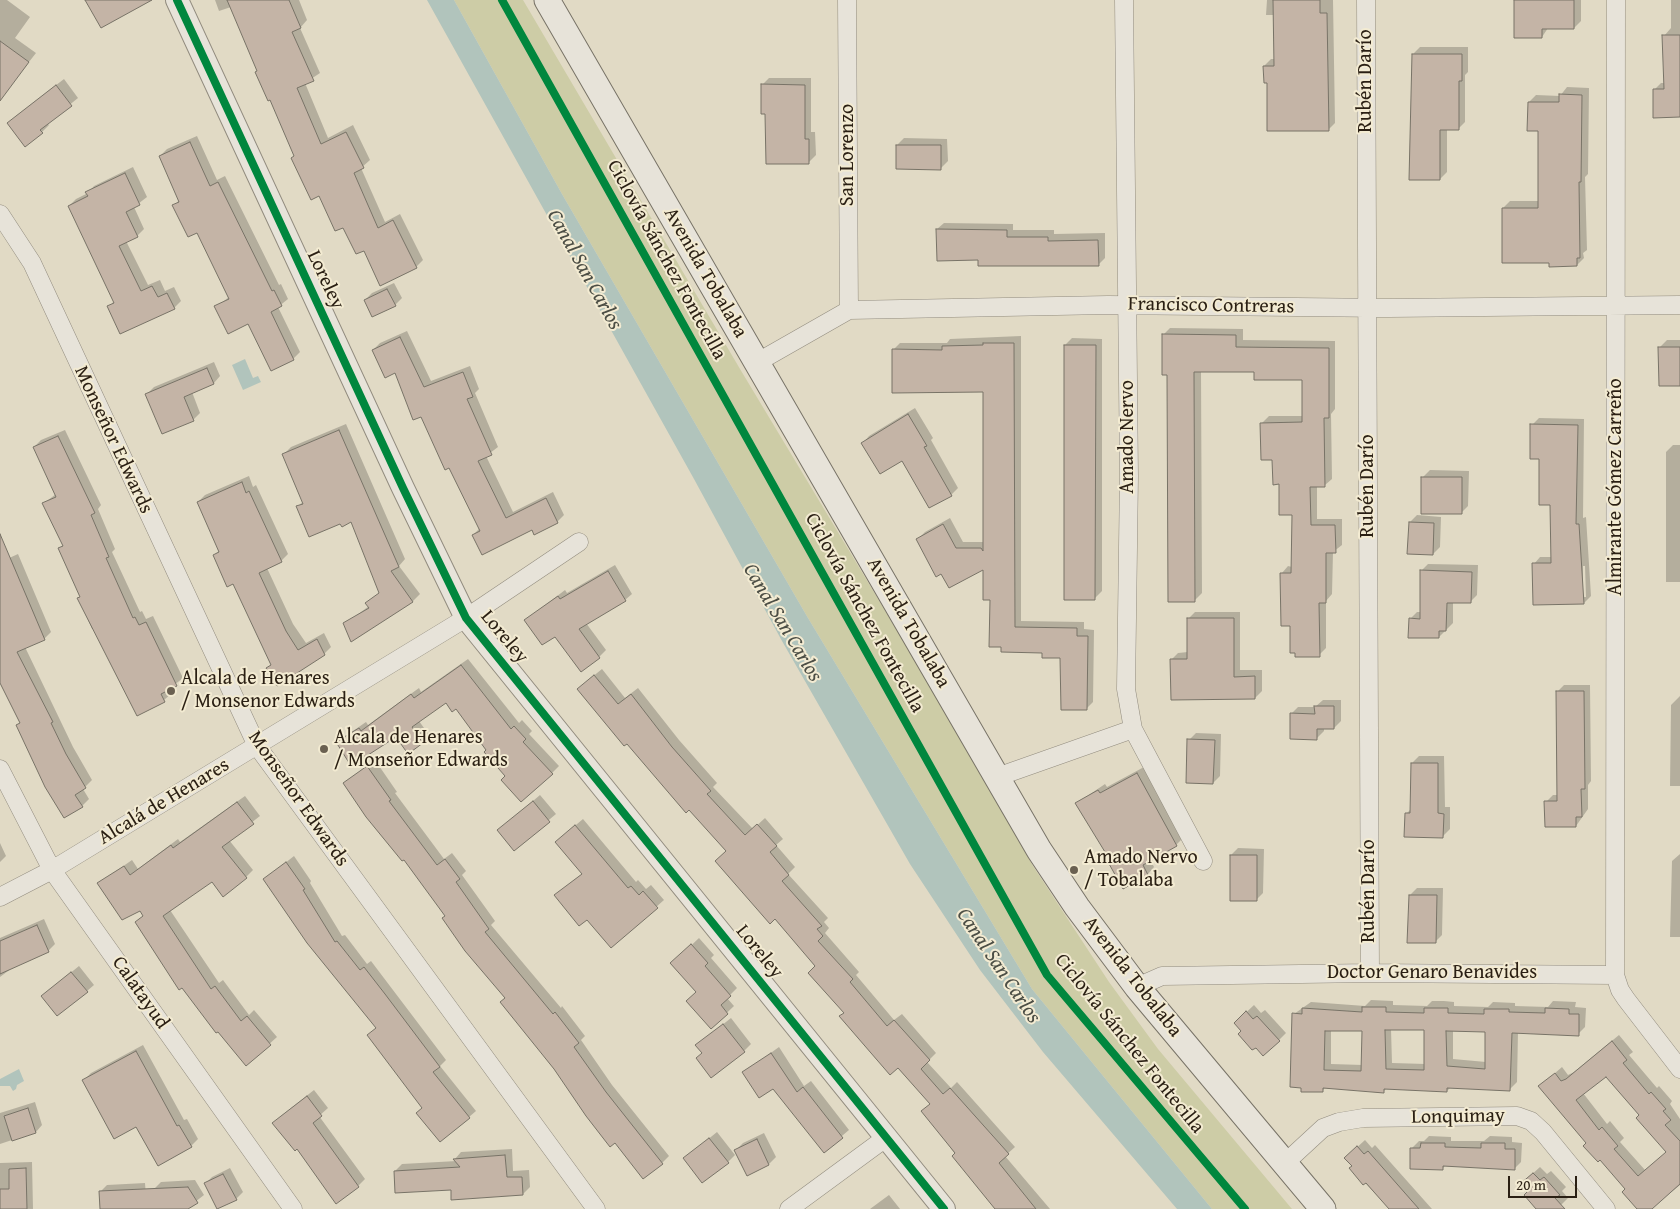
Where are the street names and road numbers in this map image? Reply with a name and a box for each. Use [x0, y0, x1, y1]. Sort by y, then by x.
street label: Rubén Darío [1354, 29, 1378, 133]
street label: San Lorenzo [836, 104, 860, 206]
street label: Ciclovía Sánchez Fontecilla [601, 156, 731, 364]
street label: Avenida Tobalaba [658, 203, 752, 343]
street label: Loreley [301, 247, 349, 313]
street label: Francisco Contreras [1128, 293, 1294, 319]
street label: Monseñor Edwards [68, 362, 158, 518]
street label: Almirante Gómez Carreño [1604, 378, 1628, 596]
street label: Amado Nervo [1116, 380, 1140, 494]
street label: Rubén Darío [1356, 434, 1380, 538]
street label: Ciclovía Sánchez Fontecilla [799, 509, 929, 717]
street label: Avenida Tobalaba [861, 553, 955, 693]
street label: Loreley [475, 605, 533, 669]
street label: Monseñor Edwards [242, 727, 354, 871]
street label: Alcalá de Henares [94, 753, 234, 851]
street label: Rubén Darío [1357, 839, 1381, 943]
street label: Avenida Tobalaba [1077, 912, 1187, 1042]
street label: Loreley [730, 920, 788, 984]
street label: Ciclovía Sánchez Fontecilla [1049, 949, 1209, 1139]
street label: Calatayud [106, 952, 174, 1034]
street label: Doctor Genaro Benavides [1327, 961, 1537, 985]
street label: Lonquimay [1411, 1104, 1505, 1130]

